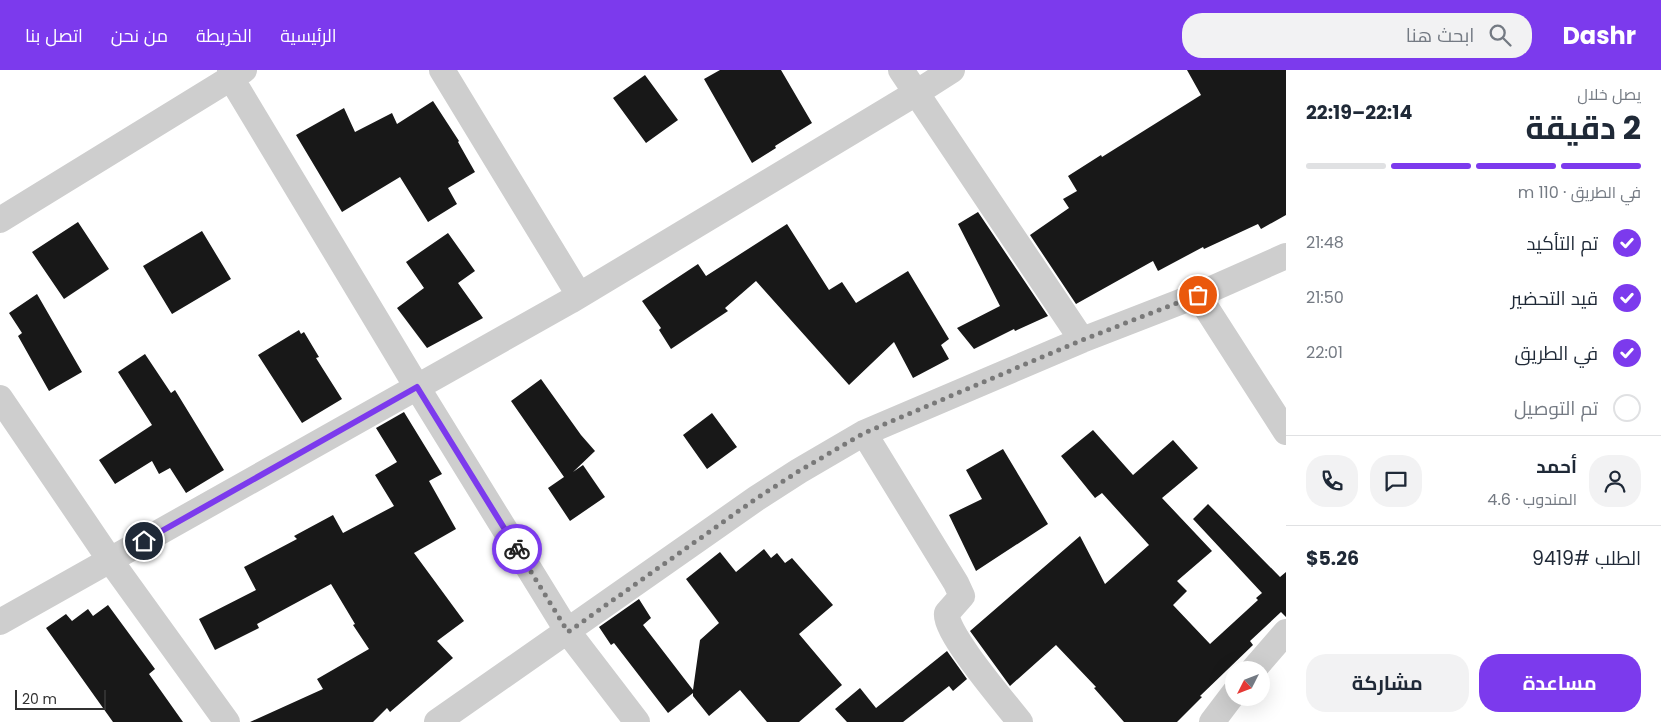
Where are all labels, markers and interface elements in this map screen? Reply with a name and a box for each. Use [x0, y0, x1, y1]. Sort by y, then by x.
search box [1182, 13, 1532, 58]
text: Dashr [1562, 19, 1636, 52]
icon: search [1486, 21, 1514, 49]
text: ابحث هنا [1406, 22, 1474, 49]
text: اتصل بنا [25, 23, 83, 48]
text: من نحن [111, 23, 168, 48]
text: الخريطة [196, 23, 252, 48]
text: الرئيسية [280, 23, 337, 48]
text: يصل خلال [1577, 83, 1641, 106]
text: 22:14–22:19 [1306, 99, 1412, 126]
text: 2 دقيقة [1525, 105, 1641, 150]
text: في الطريق · 110 m [1518, 181, 1641, 204]
icon: check [1613, 229, 1641, 257]
text: تم التأكيد [1526, 230, 1598, 257]
text: 21:48 [1306, 231, 1344, 254]
pin [1177, 274, 1219, 316]
icon: bag [1184, 281, 1212, 309]
icon: check [1613, 284, 1641, 312]
text: قيد التحضير [1511, 285, 1598, 312]
text: 21:50 [1306, 286, 1344, 309]
icon: check [1613, 339, 1641, 367]
text: في الطريق [1515, 340, 1598, 367]
text: 22:01 [1306, 341, 1343, 364]
text: تم التوصيل [1514, 395, 1598, 422]
text: أحمد [1536, 453, 1577, 480]
button: phone [1306, 455, 1358, 507]
button: chat [1370, 455, 1422, 507]
button: person [1589, 455, 1641, 507]
text: المندوب · 4.6 [1487, 488, 1577, 511]
pin [123, 520, 165, 562]
courier [492, 524, 542, 574]
icon: home [130, 527, 158, 555]
icon: bike [503, 535, 531, 563]
text: $5.26 [1306, 545, 1359, 572]
text: الطلب #9419 [1532, 545, 1641, 572]
button: مشاركة [1306, 654, 1469, 712]
button: مساعدة [1479, 654, 1641, 712]
north arrow [1225, 661, 1270, 706]
map controls [1225, 661, 1270, 706]
scale bar [15, 687, 106, 710]
text: 20 m [22, 689, 57, 709]

